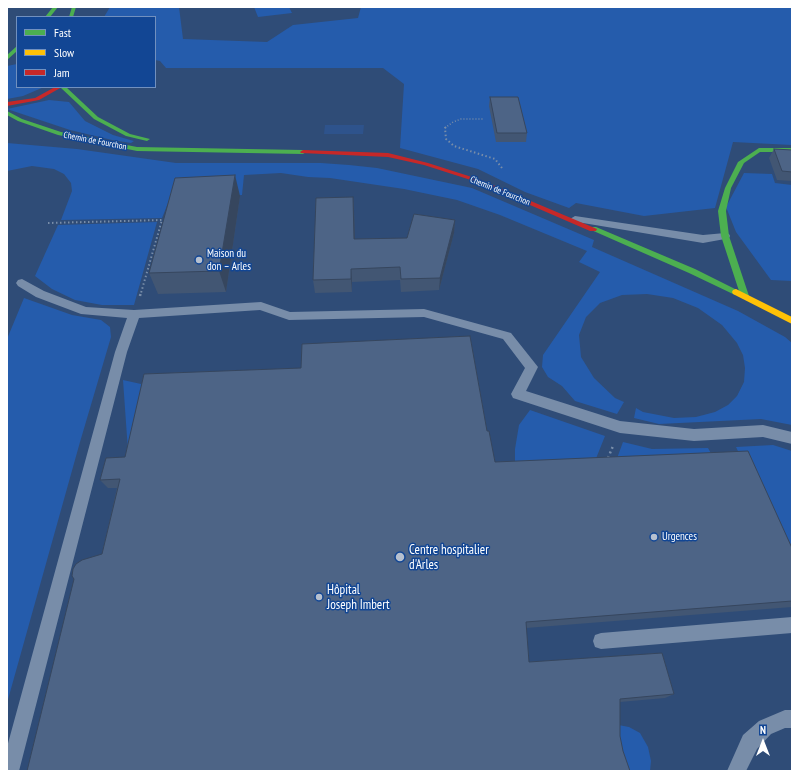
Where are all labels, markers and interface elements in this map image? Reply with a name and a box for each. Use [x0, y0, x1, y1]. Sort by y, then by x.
legend [16, 16, 156, 88]
text: Fast [54, 25, 71, 40]
text: Slow [54, 45, 74, 60]
text: Jam [54, 65, 70, 80]
street label: Chemin de Fourchon [63, 130, 127, 152]
street label: Chemin de Fourchon [468, 174, 532, 208]
place label: Maison du don – Arles [207, 247, 251, 273]
marker: Maison du don – Arles [194, 255, 204, 265]
place label: Urgences [662, 530, 697, 544]
marker: Urgences [649, 532, 659, 542]
place label: Centre hospitalier d'Arles [409, 542, 489, 573]
marker: Centre hospitalier d'Arles [394, 551, 406, 563]
place label: Hôpital Joseph Imbert [327, 582, 390, 613]
marker: Hôpital Joseph Imbert [314, 592, 324, 602]
north arrow [743, 722, 783, 762]
text: N [760, 723, 766, 737]

